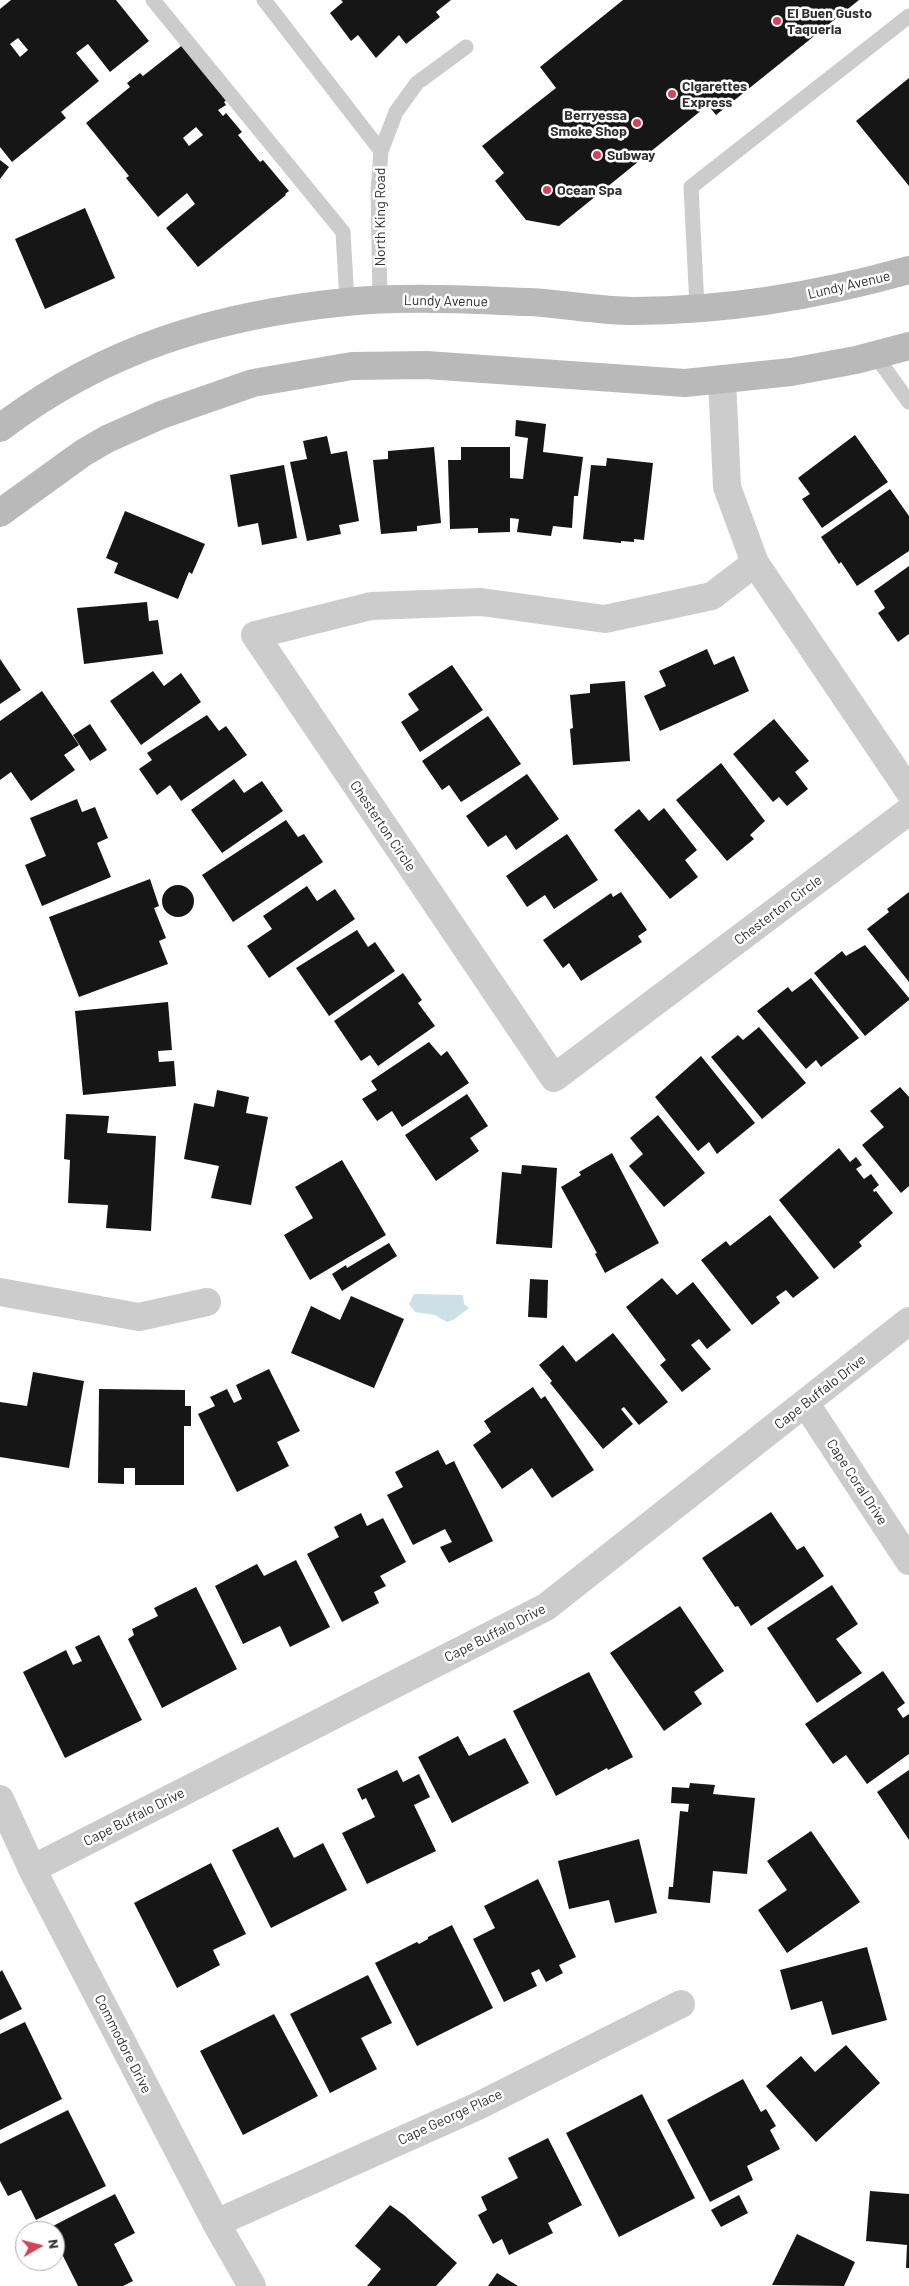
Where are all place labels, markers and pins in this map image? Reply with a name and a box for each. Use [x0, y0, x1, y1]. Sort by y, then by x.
place label: El Buen Gusto Taqueria [787, 5, 872, 38]
marker: El Buen Gusto Taqueria [771, 15, 783, 27]
place label: Cigarettes Express [682, 78, 747, 110]
marker: Cigarettes Express [666, 88, 678, 100]
place label: Berryessa Smoke Shop [550, 107, 627, 140]
marker: Berryessa Smoke Shop [631, 117, 643, 129]
place label: Subway [607, 147, 655, 163]
marker: Subway [591, 149, 603, 161]
place label: Ocean Spa [557, 182, 622, 198]
marker: Ocean Spa [541, 184, 553, 196]

